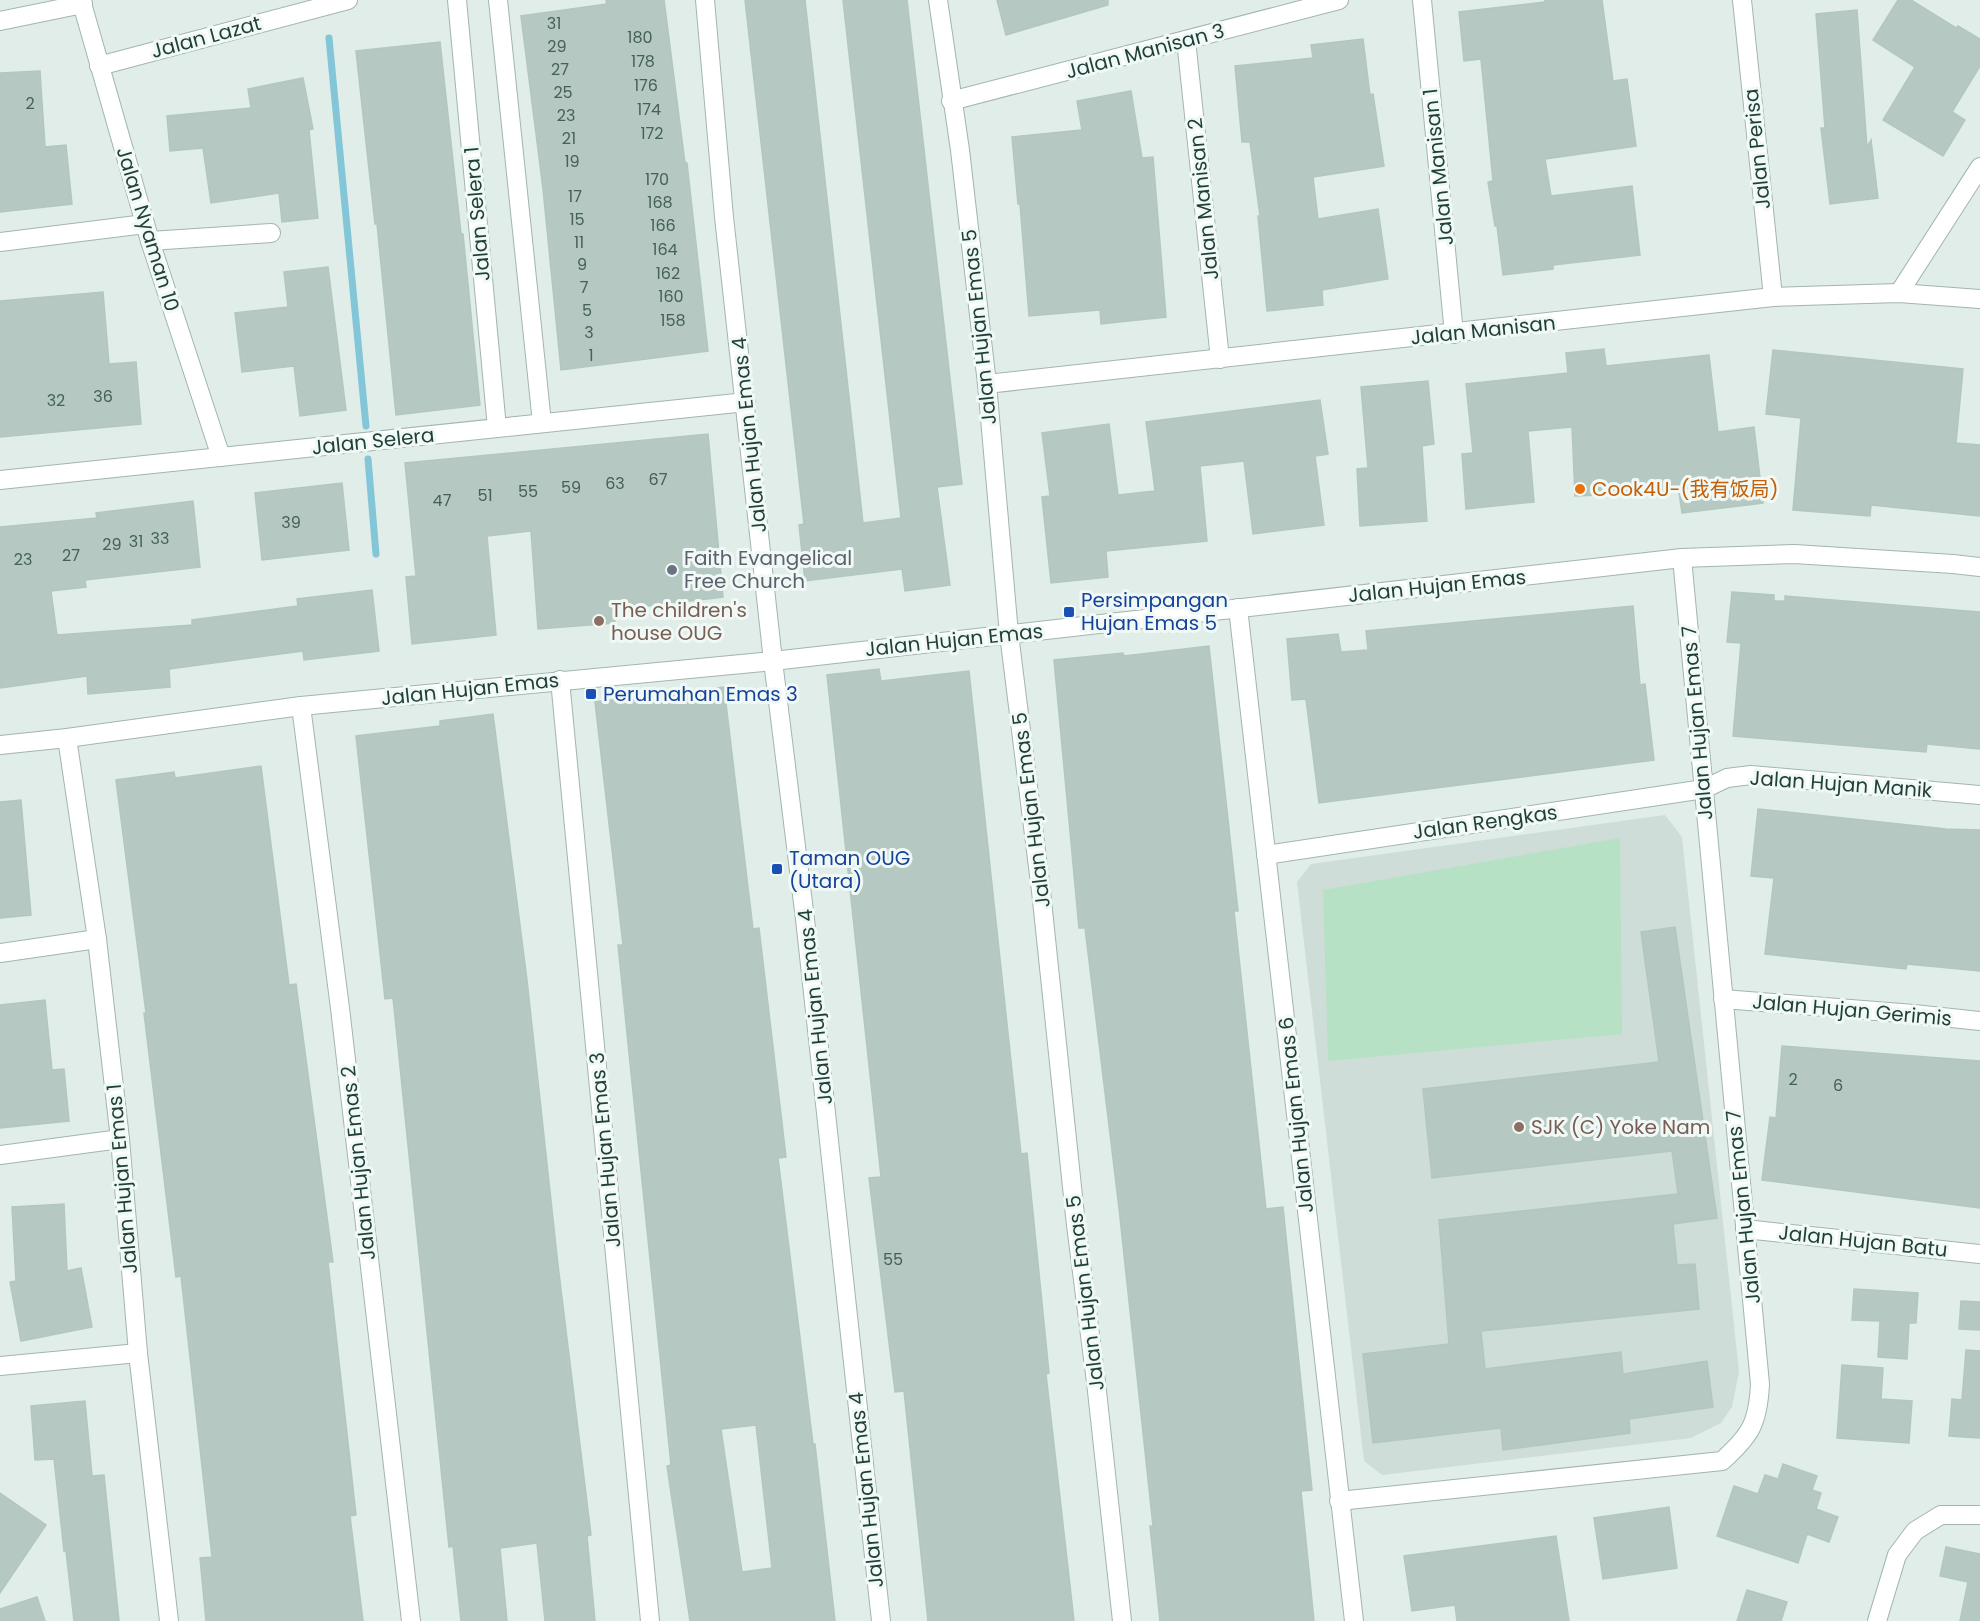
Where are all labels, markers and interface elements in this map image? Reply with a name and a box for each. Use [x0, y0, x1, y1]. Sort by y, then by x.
street label: Jalan Lazat [148, 9, 264, 65]
house number: 31 [547, 12, 561, 35]
street label: Jalan Manisan 3 [1063, 16, 1227, 86]
house number: 180 [627, 26, 653, 49]
house number: 29 [547, 35, 567, 58]
house number: 178 [631, 50, 655, 73]
house number: 27 [551, 58, 569, 81]
house number: 176 [634, 74, 658, 97]
house number: 25 [553, 81, 573, 104]
street label: Jalan Manisan 1 [1416, 87, 1460, 247]
street label: Jalan Perisa [1737, 87, 1777, 211]
house number: 2 [25, 92, 35, 115]
house number: 174 [637, 98, 661, 121]
house number: 23 [557, 104, 575, 127]
street label: Jalan Manisan 2 [1181, 117, 1225, 281]
house number: 172 [640, 122, 664, 145]
house number: 21 [562, 127, 576, 150]
street label: Jalan Nyaman 10 [110, 143, 186, 315]
street label: Jalan Selera 1 [457, 146, 497, 282]
house number: 19 [564, 150, 580, 173]
house number: 170 [645, 168, 669, 191]
house number: 17 [568, 185, 582, 208]
house number: 168 [647, 191, 673, 214]
house number: 15 [569, 208, 585, 231]
house number: 166 [650, 214, 676, 237]
street label: Jalan Hujan Emas 5 [955, 228, 1003, 426]
house number: 11 [574, 231, 584, 254]
house number: 164 [652, 238, 678, 261]
house number: 9 [577, 253, 587, 276]
house number: 162 [656, 262, 680, 285]
house number: 7 [580, 276, 589, 299]
house number: 160 [658, 285, 684, 308]
house number: 5 [582, 299, 592, 322]
street label: Jalan Manisan [1409, 308, 1557, 352]
house number: 158 [660, 309, 686, 332]
house number: 3 [584, 321, 594, 344]
street label: Jalan Hujan Emas 4 [725, 336, 773, 534]
house number: 1 [588, 344, 594, 367]
house number: 36 [93, 385, 113, 408]
house number: 32 [47, 389, 65, 412]
street label: Jalan Selera [310, 421, 436, 461]
house number: 67 [649, 468, 668, 491]
house number: 63 [605, 472, 625, 495]
place label: Cook4U-(我有饭局) [1592, 475, 1779, 503]
house number: 59 [561, 476, 581, 499]
house number: 55 [518, 480, 538, 503]
marker: Cook4U-(我有饭局) [1573, 482, 1587, 496]
house number: 51 [477, 484, 493, 507]
house number: 47 [433, 489, 452, 512]
house number: 39 [281, 511, 301, 534]
house number: 33 [151, 527, 169, 550]
house number: 31 [129, 530, 143, 553]
house number: 29 [102, 533, 122, 556]
house number: 27 [62, 544, 80, 567]
place label: Faith Evangelical Free Church [684, 544, 852, 595]
house number: 23 [14, 548, 32, 571]
marker: Faith Evangelical Free Church [665, 563, 679, 577]
street label: Jalan Hujan Emas [1347, 563, 1527, 609]
place label: Persimpangan Hujan Emas 5 [1081, 586, 1228, 637]
place label: The children's house OUG [611, 596, 747, 647]
marker: Persimpangan Hujan Emas 5 [1062, 605, 1076, 619]
marker: The children's house OUG [592, 614, 606, 628]
street label: Jalan Hujan Emas [864, 617, 1044, 663]
street label: Jalan Hujan Emas 7 [1675, 625, 1719, 821]
street label: Jalan Hujan Emas [380, 666, 560, 712]
place label: Perumahan Emas 3 [603, 680, 798, 708]
marker: Perumahan Emas 3 [584, 687, 598, 701]
street label: Jalan Hujan Emas 5 [1005, 711, 1057, 909]
street label: Jalan Hujan Manik [1749, 764, 1934, 804]
street label: Jalan Rengkas [1411, 798, 1559, 846]
place label: Taman OUG (Utara) [789, 844, 910, 895]
marker: Taman OUG (Utara) [770, 862, 784, 876]
street label: Jalan Hujan Emas 4 [791, 908, 839, 1106]
street label: Jalan Hujan Gerimis [1751, 987, 1953, 1033]
street label: Jalan Hujan Emas 6 [1272, 1016, 1320, 1214]
street label: Jalan Hujan Emas 3 [583, 1051, 627, 1249]
street label: Jalan Hujan Emas 2 [334, 1064, 382, 1262]
house number: 2 [1788, 1068, 1798, 1091]
house number: 6 [1833, 1074, 1843, 1097]
street label: Jalan Hujan Emas 1 [100, 1083, 144, 1275]
street label: Jalan Hujan Emas 7 [1719, 1108, 1767, 1305]
place label: SJK (C) Yoke Nam [1531, 1113, 1710, 1141]
marker: SJK (C) Yoke Nam [1512, 1120, 1526, 1134]
street label: Jalan Hujan Emas 5 [1059, 1194, 1111, 1392]
street label: Jalan Hujan Batu [1777, 1218, 1949, 1264]
house number: 55 [883, 1248, 903, 1271]
street label: Jalan Hujan Emas 4 [842, 1391, 890, 1589]

